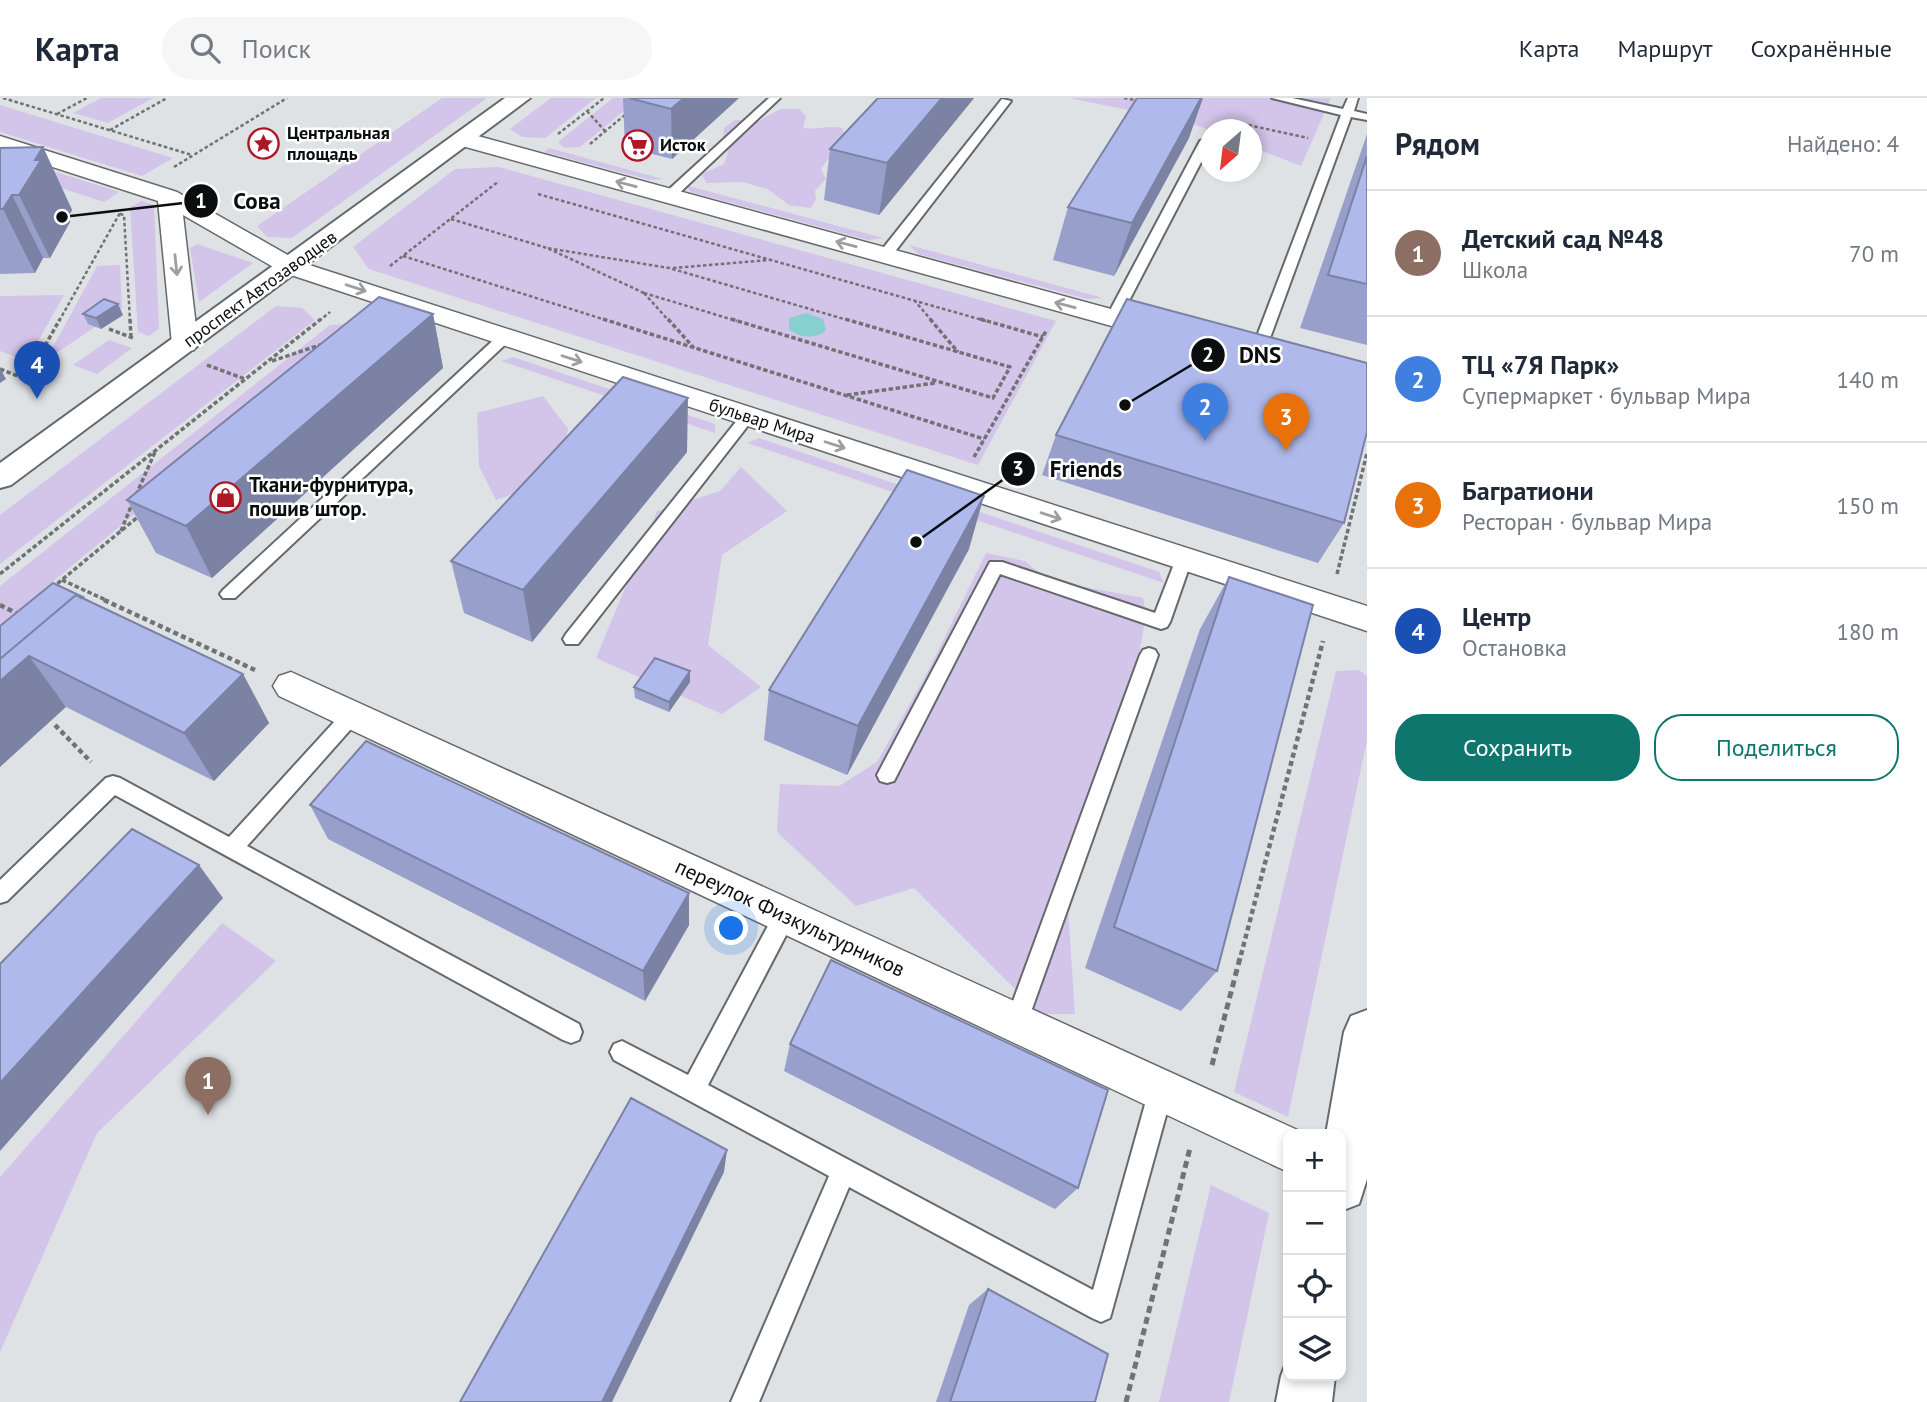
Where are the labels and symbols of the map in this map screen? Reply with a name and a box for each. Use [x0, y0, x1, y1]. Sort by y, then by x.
north arrow [1199, 119, 1262, 182]
place label: Центральная площадь [287, 121, 390, 165]
place icon: Центральная площадь [247, 126, 281, 160]
supermarket icon: Исток [620, 128, 654, 162]
place label: Исток [660, 133, 706, 156]
one-way arrow [616, 177, 638, 190]
callout: Сова [184, 179, 294, 223]
text: Сова [233, 186, 281, 215]
text: 1 [195, 187, 207, 214]
street label: проспект Автозаводцев [178, 225, 341, 352]
one-way arrow [835, 237, 857, 250]
one-way arrow [170, 253, 183, 276]
one-way arrow [345, 282, 367, 295]
one-way arrow [1054, 297, 1076, 310]
callout: DNS [1190, 333, 1295, 377]
text: DNS [1239, 340, 1281, 369]
pin: 4 [14, 341, 60, 399]
text: 2 [1202, 341, 1214, 368]
one-way arrow [561, 354, 583, 366]
pin: 2 [1182, 383, 1228, 441]
street label: бульвар Мира [706, 393, 818, 448]
pin: 3 [1263, 393, 1309, 451]
one-way arrow [824, 439, 846, 452]
callout: Friends [1001, 447, 1136, 491]
text: Friends [1050, 454, 1122, 483]
text: 3 [1012, 455, 1024, 482]
place label: Ткани-фурнитура, пошив штор. [249, 471, 413, 522]
shop icon: Ткани-фурнитура, пошив штор. [209, 480, 243, 514]
one-way arrow [1040, 511, 1062, 523]
street label: переулок Физкультурников [671, 852, 909, 983]
your location [714, 911, 748, 945]
pin: 1 [185, 1057, 231, 1115]

